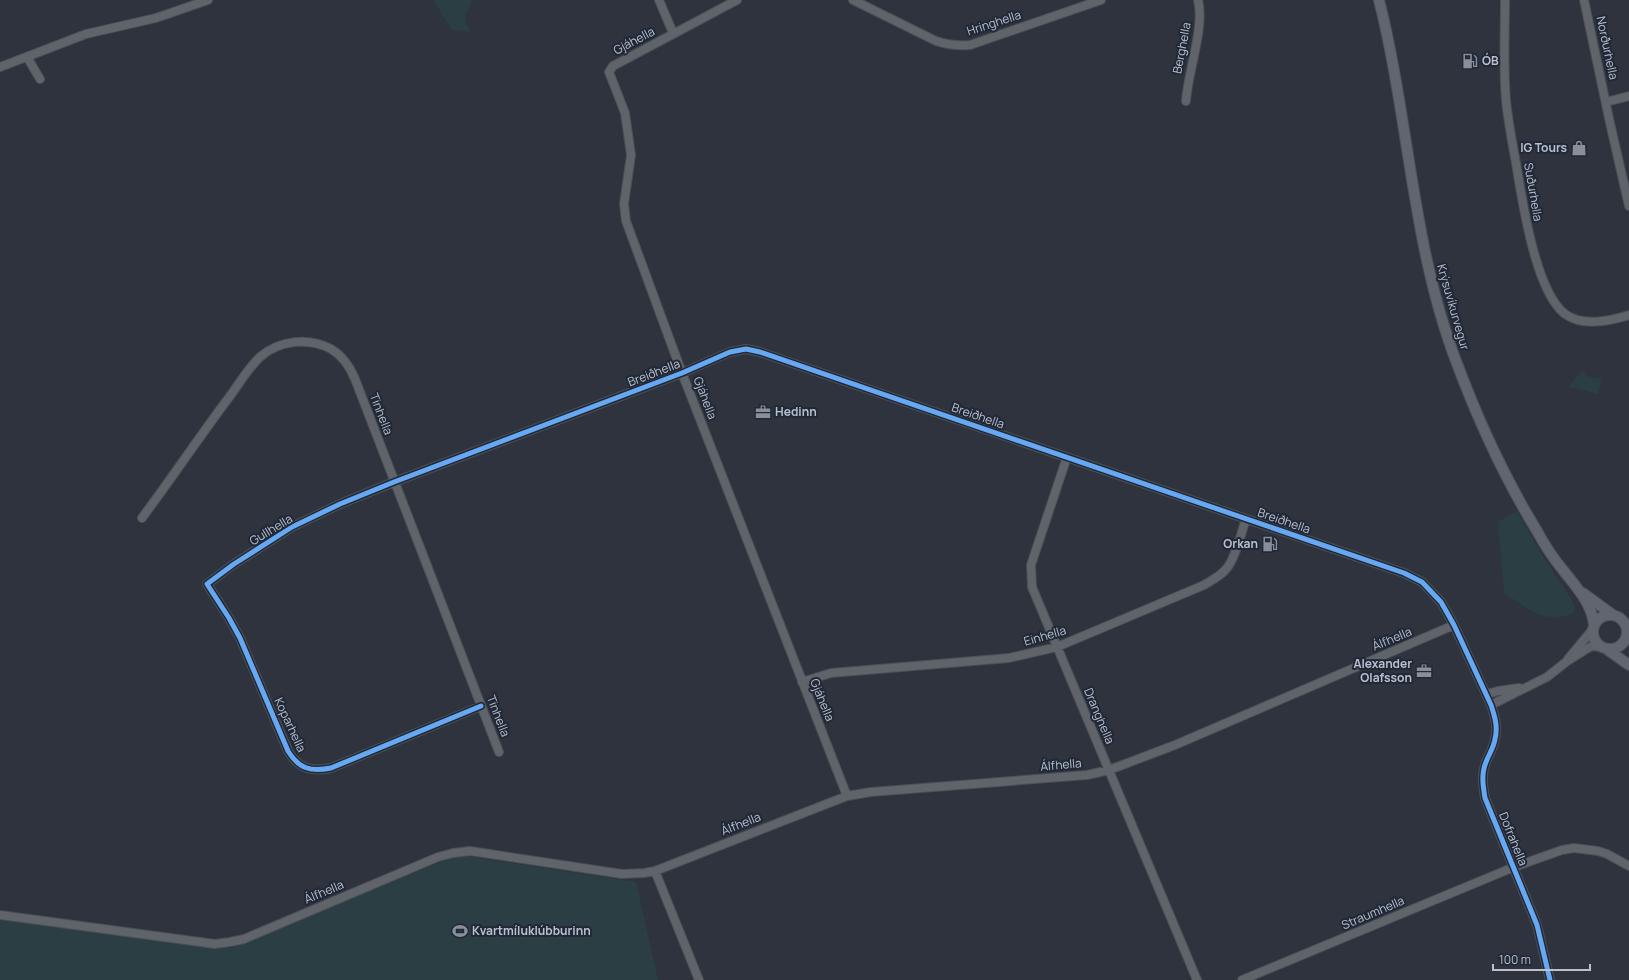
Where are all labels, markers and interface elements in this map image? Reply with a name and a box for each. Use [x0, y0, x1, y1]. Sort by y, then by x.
street label: Hringhella [965, 6, 1023, 39]
street label: Norðurhella [1592, 15, 1623, 81]
street label: Berghella [1168, 21, 1195, 75]
street label: Gjáhella [610, 23, 657, 59]
fuel station icon: ÓB [1461, 52, 1479, 70]
place label: ÓB [1482, 52, 1499, 69]
place label: IG Tours [1520, 139, 1567, 156]
shop icon: IG Tours [1570, 139, 1588, 157]
street label: Suðurhella [1520, 161, 1547, 223]
street label: Krýsuvíkurvegur [1433, 262, 1474, 353]
street label: Breiðhella [625, 355, 682, 390]
street label: Gjáhella [690, 374, 721, 422]
street label: Tinhella [366, 390, 397, 437]
street label: Breiðhella [949, 399, 1007, 432]
office icon: Hedinn [754, 403, 772, 421]
place label: Hedinn [775, 403, 817, 420]
street label: Breiðhella [1255, 504, 1313, 537]
street label: Gullhella [246, 510, 296, 549]
place label: Orkan [1223, 535, 1258, 552]
fuel station icon: Orkan [1261, 535, 1279, 553]
street label: Einhella [1022, 621, 1068, 650]
street label: Álfhella [1369, 623, 1414, 654]
place label: Alexander Olafsson [1353, 655, 1412, 686]
office icon: Alexander Olafsson [1415, 662, 1433, 680]
street label: Gjáhella [806, 676, 839, 724]
street label: Dranghella [1080, 685, 1119, 746]
street label: Tinhella [483, 692, 514, 739]
street label: Koparhella [270, 695, 310, 755]
street label: Álfhella [1040, 754, 1082, 775]
street label: Álfhella [718, 808, 763, 839]
street label: Dofrahella [1495, 809, 1532, 868]
street label: Álfhella [301, 876, 346, 907]
street label: Straumhella [1339, 892, 1407, 933]
sports icon: Kvartmíluklúbburinn [451, 922, 469, 940]
place label: Kvartmíluklúbburinn [472, 922, 591, 939]
scale bar [1493, 946, 1590, 972]
text: 100 m [1499, 951, 1531, 968]

